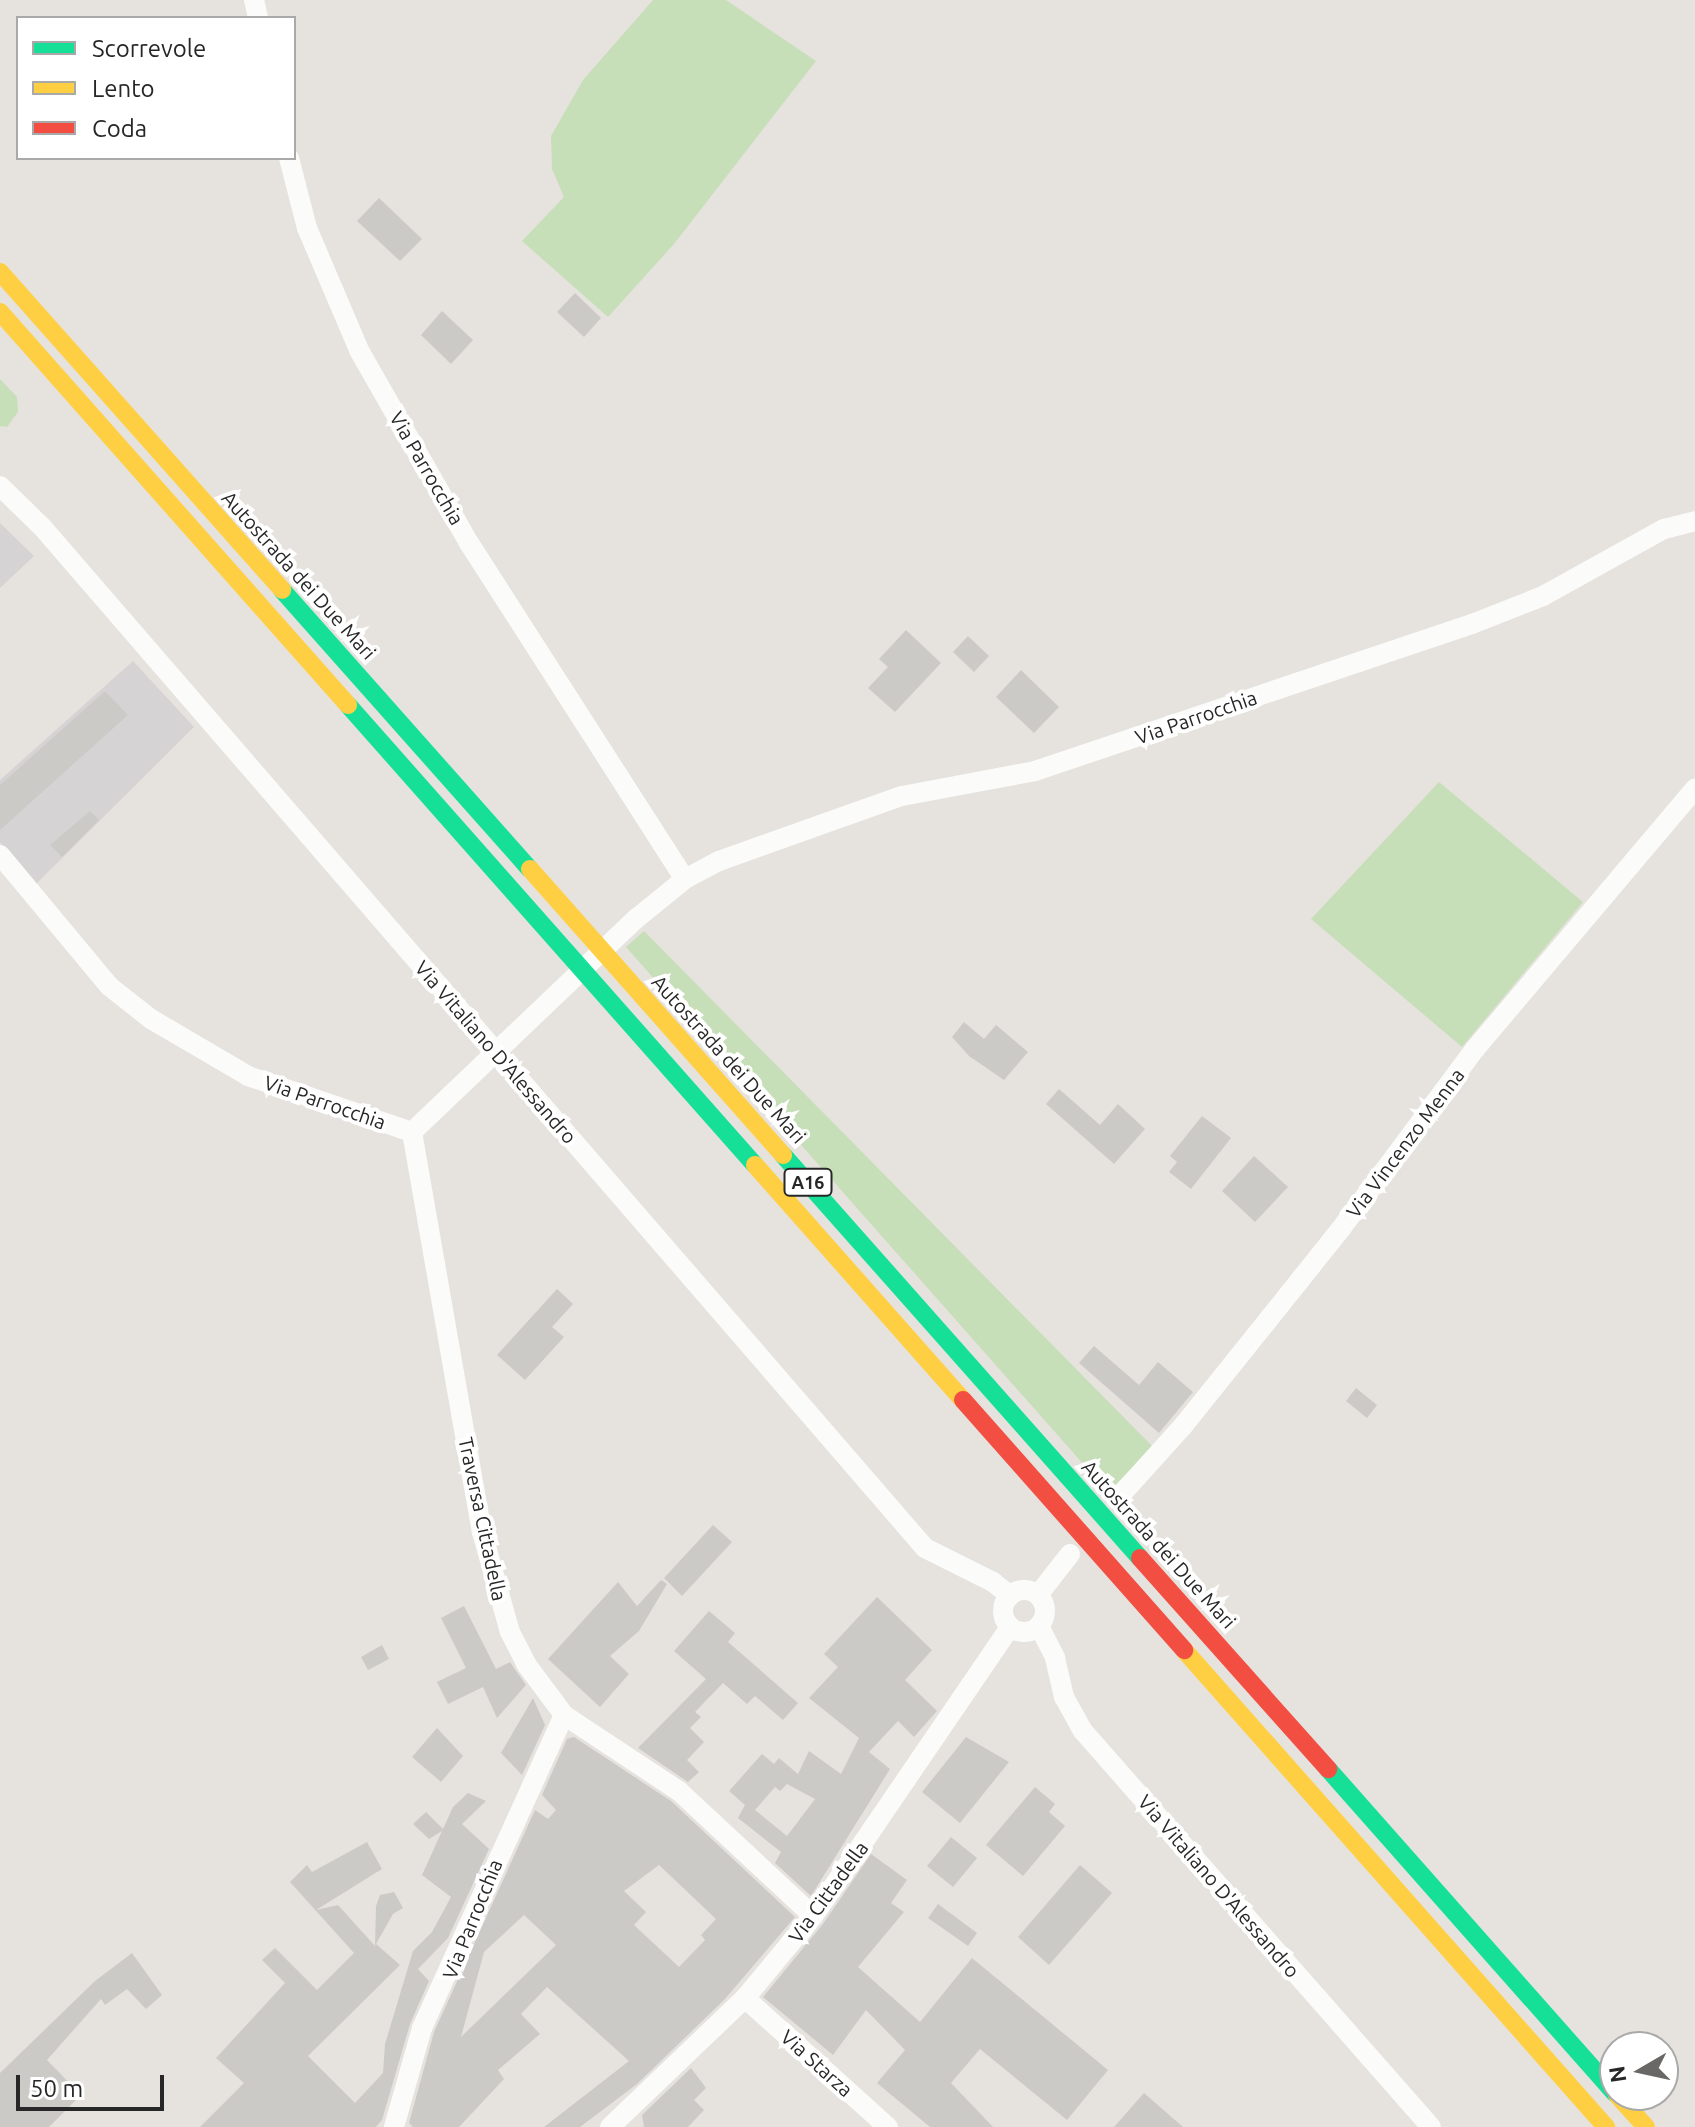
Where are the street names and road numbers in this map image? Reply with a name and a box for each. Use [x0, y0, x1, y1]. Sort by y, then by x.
street label: Via Parrocchia [385, 407, 469, 529]
street label: Autostrada dei Due Mari [217, 486, 381, 664]
street label: Via Parrocchia [1132, 685, 1260, 749]
street label: Via Vitaliano D'Alessandro [410, 956, 582, 1148]
street label: Autostrada dei Due Mari [647, 970, 811, 1148]
street label: Via Vincenzo Menna [1341, 1063, 1469, 1223]
street label: Via Parrocchia [261, 1070, 389, 1134]
road number: A16 [782, 1168, 834, 1196]
street label: Traversa Cittadella [454, 1435, 512, 1603]
street label: Autostrada dei Due Mari [1077, 1455, 1241, 1633]
street label: Via Vitaliano D'Alessandro [1133, 1790, 1305, 1982]
street label: Via Cittadella [783, 1837, 873, 1947]
street label: Via Parrocchia [437, 1856, 507, 1982]
street label: Via Starza [776, 2024, 858, 2102]

